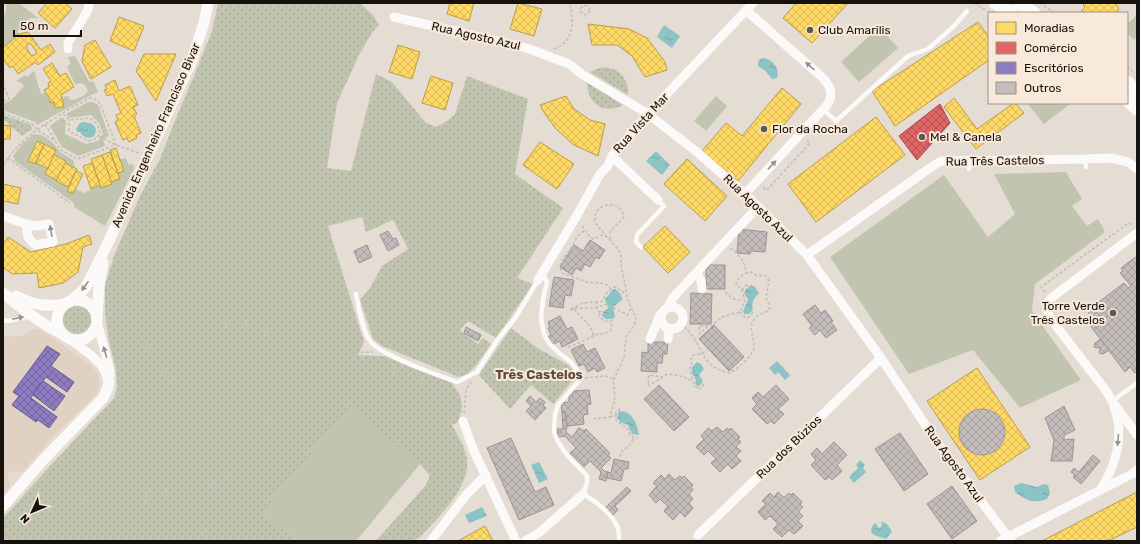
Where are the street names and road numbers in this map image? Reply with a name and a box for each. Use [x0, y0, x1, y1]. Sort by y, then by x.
street label: Rua Agosto Azul [430, 19, 522, 53]
street label: Avenida Engenheiro Francisco Bivar [109, 40, 203, 229]
street label: Rua Vista Mar [610, 90, 672, 156]
street label: Rua Três Castelos [946, 153, 1044, 169]
street label: Rua Agosto Azul [720, 171, 796, 245]
street label: Rua dos Búzios [754, 412, 824, 482]
street label: Rua Agosto Azul [922, 423, 986, 505]

